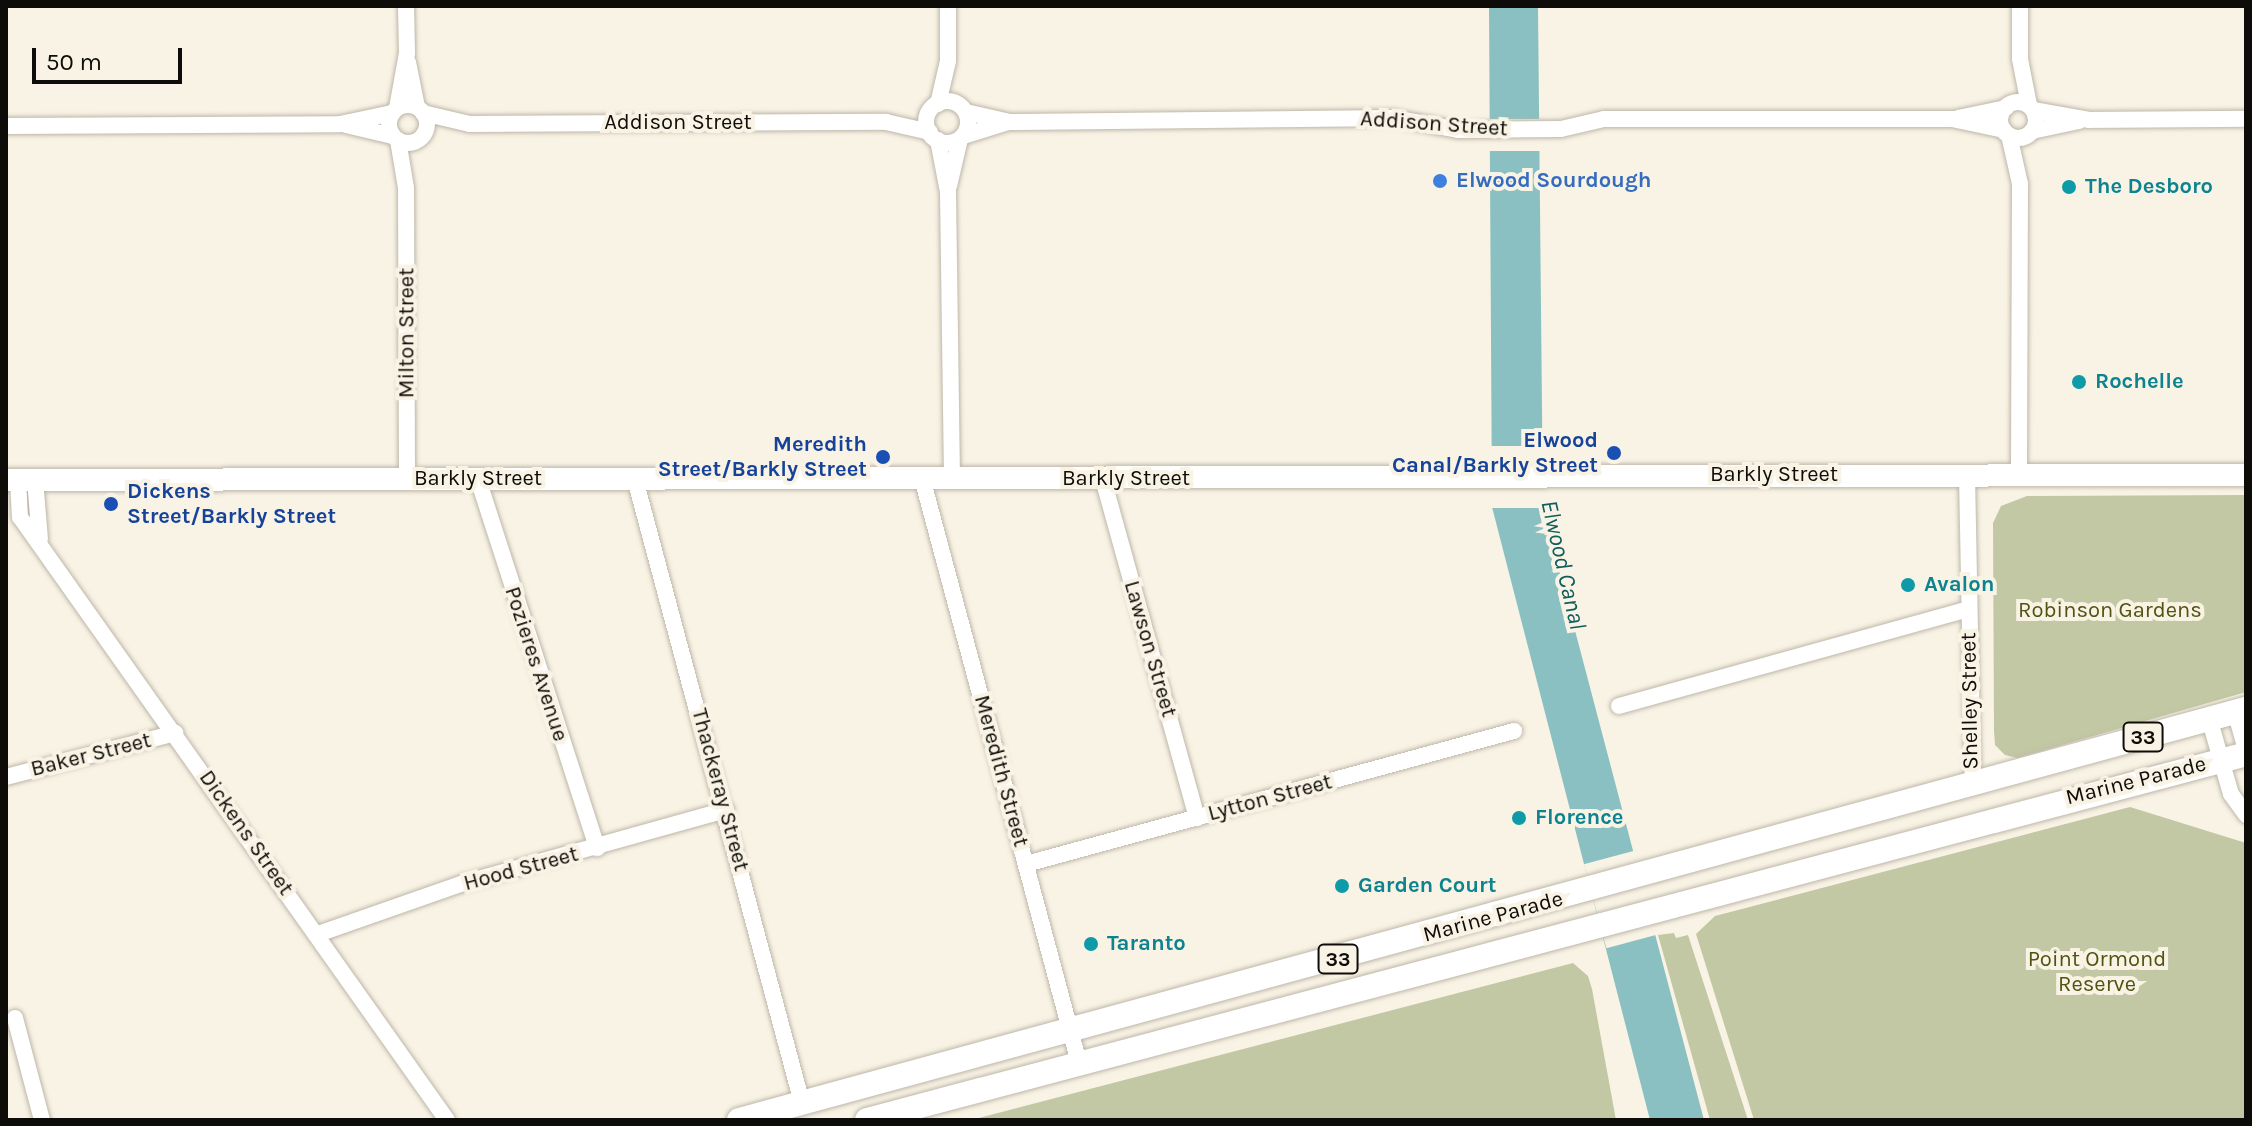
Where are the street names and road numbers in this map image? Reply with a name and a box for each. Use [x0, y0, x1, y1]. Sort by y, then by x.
street label: Addison Street [1359, 106, 1509, 142]
street label: Addison Street [604, 110, 752, 136]
street label: Milton Street [394, 268, 420, 398]
street label: Barkly Street [1710, 462, 1838, 488]
street label: Barkly Street [414, 466, 542, 492]
street label: Barkly Street [1062, 466, 1190, 492]
street label: Lawson Street [1118, 578, 1182, 720]
street label: Pozieres Avenue [499, 583, 573, 745]
street label: Shelley Street [1956, 632, 1984, 770]
street label: Meredith Street [968, 692, 1034, 850]
street label: Thackeray Street [686, 706, 754, 874]
road number: 33 [2121, 721, 2165, 753]
street label: Baker Street [28, 727, 154, 783]
street label: Marine Parade [2063, 751, 2209, 811]
street label: Dickens Street [193, 765, 299, 901]
street label: Lytton Street [1205, 769, 1335, 827]
street label: Hood Street [461, 841, 581, 897]
street label: Marine Parade [1420, 886, 1566, 948]
road number: 33 [1316, 943, 1360, 975]

